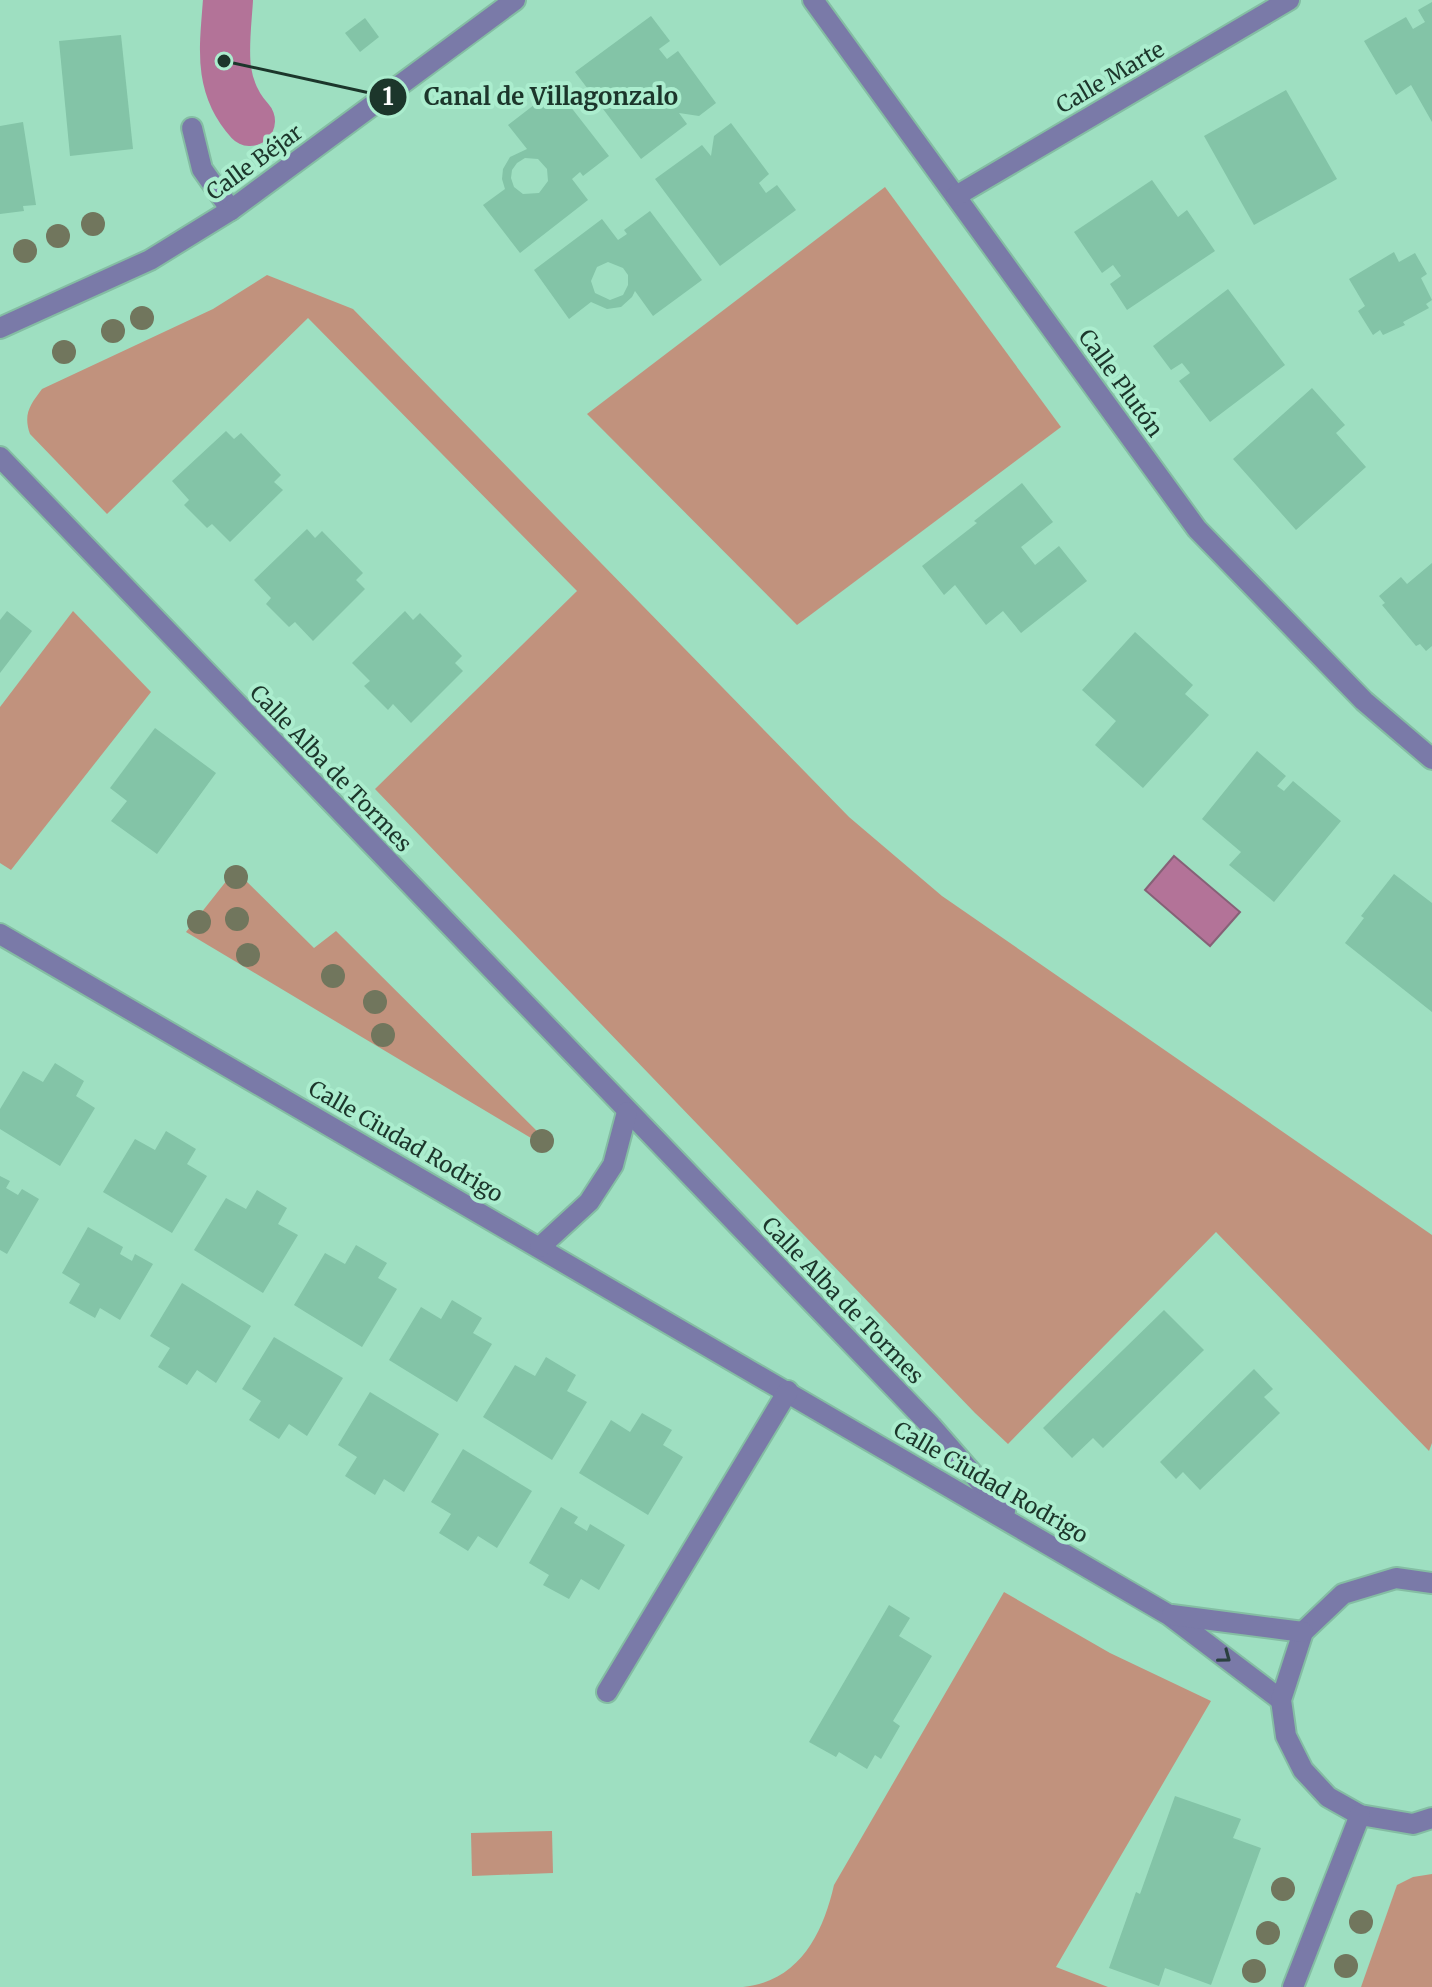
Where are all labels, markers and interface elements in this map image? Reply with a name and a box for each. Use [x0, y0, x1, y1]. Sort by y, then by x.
street label: Calle Marte [1051, 35, 1169, 119]
callout: Canal de Villagonzalo [368, 73, 694, 121]
text: 1 [382, 81, 394, 112]
text: Canal de Villagonzalo [424, 81, 678, 112]
street label: Calle Béjar [201, 118, 308, 206]
street label: Calle Plutón [1073, 324, 1170, 443]
street label: Calle Alba de Tormes [244, 679, 418, 857]
street label: Calle Ciudad Rodrigo [304, 1074, 508, 1208]
street label: Calle Alba de Tormes [756, 1211, 930, 1389]
street label: Calle Ciudad Rodrigo [889, 1415, 1093, 1549]
one-way arrow [1216, 1648, 1231, 1662]

